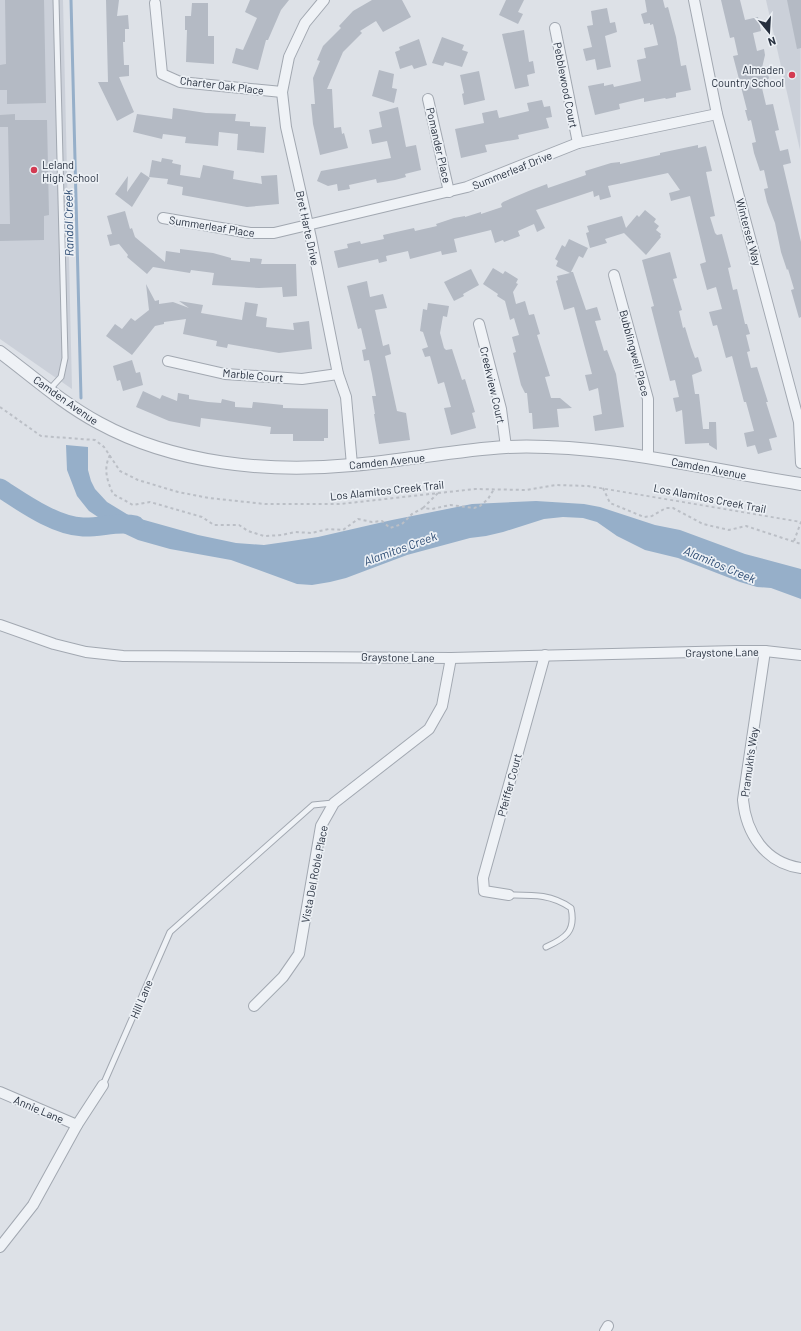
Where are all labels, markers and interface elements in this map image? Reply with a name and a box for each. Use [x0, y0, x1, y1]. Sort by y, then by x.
north arrow [749, 12, 789, 52]
text: N [767, 35, 778, 49]
street label: Pebblewood Court [551, 41, 581, 129]
place label: Almaden Country School [711, 63, 784, 89]
marker: Almaden Country School [787, 70, 797, 80]
street label: Charter Oak Place [179, 73, 265, 97]
street label: Pomander Place [424, 106, 454, 184]
street label: Summerleaf Drive [470, 148, 554, 192]
place label: Leland High School [42, 158, 99, 184]
marker: Leland High School [29, 165, 39, 175]
water label: Randol Creek [60, 189, 76, 257]
street label: Bret Harte Drive [294, 189, 322, 267]
street label: Winterset Way [734, 197, 764, 267]
street label: Summerleaf Place [168, 213, 256, 239]
street label: Bubblingwell Place [617, 308, 653, 398]
street label: Creekview Court [478, 345, 508, 425]
street label: Marble Court [222, 366, 284, 384]
street label: Camden Avenue [31, 373, 101, 427]
street label: Camden Avenue [348, 451, 426, 471]
street label: Camden Avenue [670, 454, 748, 482]
street label: Los Alamitos Creek Trail [329, 478, 445, 502]
street label: Los Alamitos Creek Trail [653, 481, 767, 515]
water label: Alamitos Creek [362, 528, 438, 568]
water label: Alamitos Creek [682, 543, 758, 585]
street label: Graystone Lane [685, 645, 759, 659]
street label: Graystone Lane [361, 650, 435, 664]
street label: Pramukh's Way [738, 726, 760, 798]
street label: Pfeiffer Court [494, 752, 524, 818]
street label: Vista Del Roble Place [298, 824, 330, 924]
street label: Hill Lane [127, 978, 155, 1020]
street label: Annie Lane [12, 1093, 66, 1125]

